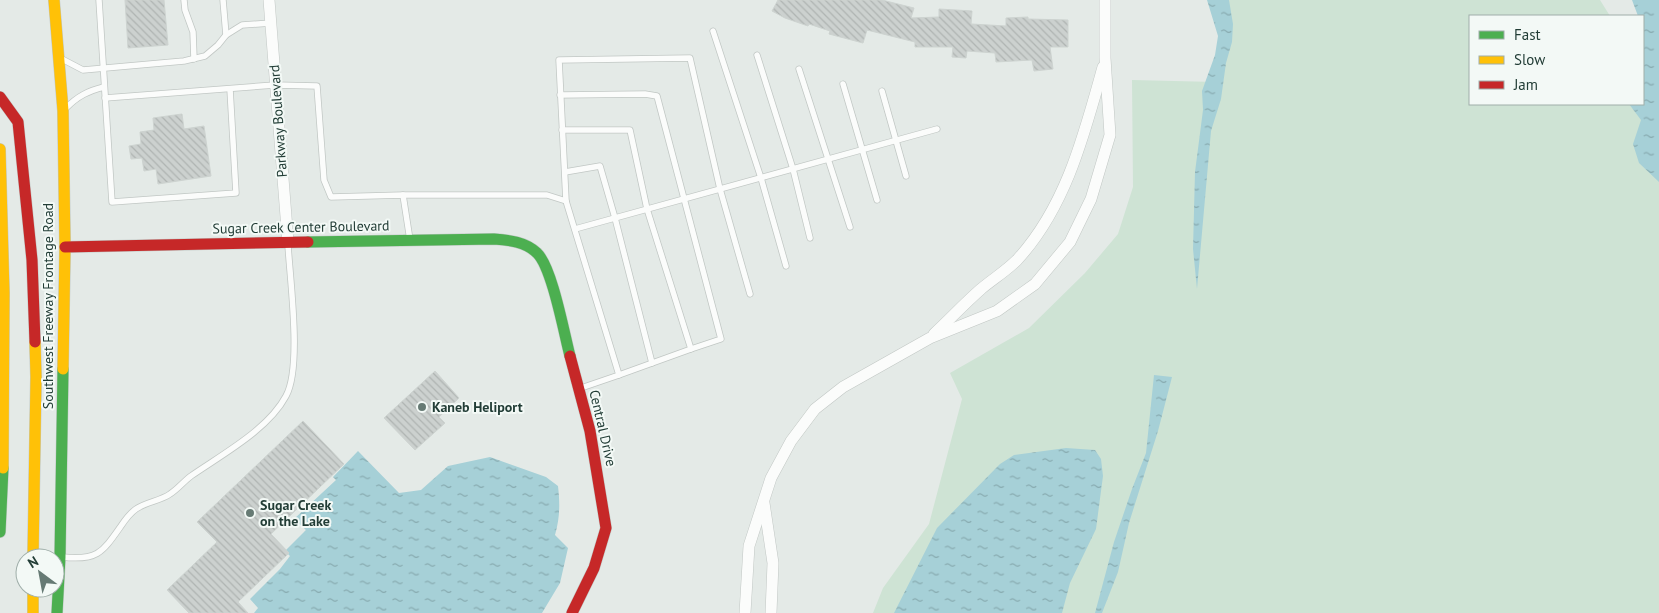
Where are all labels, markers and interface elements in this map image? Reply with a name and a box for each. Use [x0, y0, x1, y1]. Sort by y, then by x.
legend [1469, 15, 1644, 105]
text: Fast [1514, 25, 1541, 44]
text: Slow [1514, 50, 1545, 69]
street label: Parkway Boulevard [265, 64, 291, 178]
text: Jam [1513, 75, 1538, 94]
street label: Southwest Freeway Frontage Road [39, 203, 57, 409]
street label: Sugar Creek Center Boulevard [212, 216, 390, 238]
street label: Central Drive [585, 388, 621, 468]
place label: Kaneb Heliport [432, 398, 523, 416]
marker: Kaneb Heliport [416, 401, 428, 413]
place label: Sugar Creek on the Lake [260, 496, 331, 530]
marker: Sugar Creek on the Lake [244, 507, 256, 519]
north arrow [15, 548, 65, 598]
text: N [24, 552, 42, 572]

